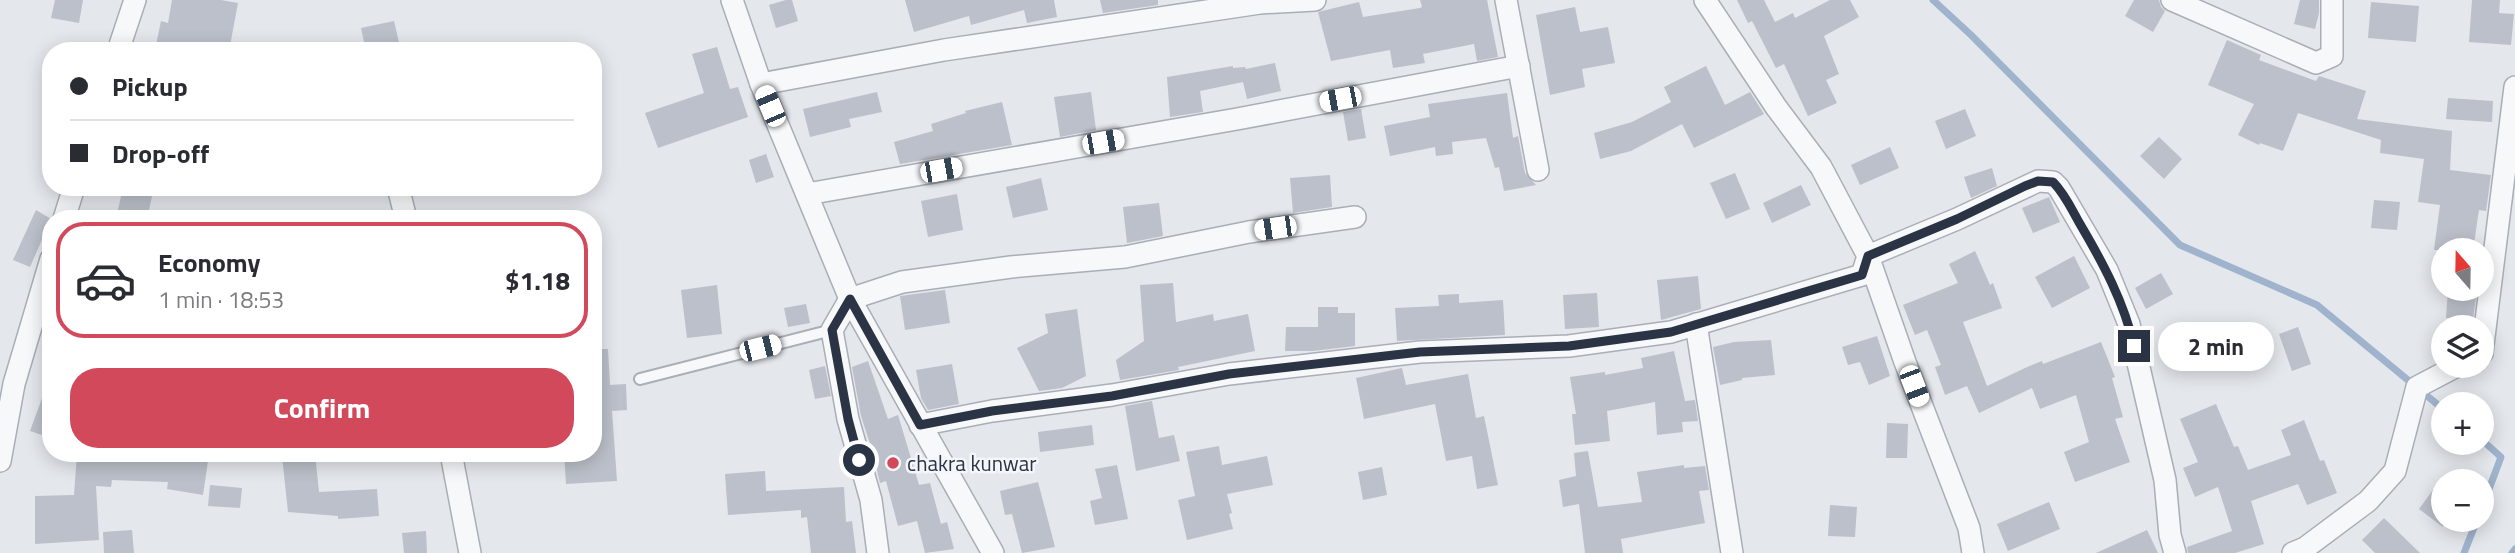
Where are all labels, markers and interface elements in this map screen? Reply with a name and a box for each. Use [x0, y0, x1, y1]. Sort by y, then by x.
text: Pickup [112, 67, 188, 106]
car [753, 83, 788, 129]
car [1318, 85, 1363, 113]
car [1081, 128, 1126, 156]
text: Drop-off [112, 134, 209, 173]
car [919, 156, 964, 184]
car [1253, 215, 1298, 241]
north arrow [2431, 238, 2494, 301]
map controls [2431, 238, 2494, 532]
text: Economy [158, 243, 260, 282]
icon: car [74, 249, 137, 312]
text: $1.18 [505, 261, 570, 300]
text: 1 min · 18:53 [158, 282, 284, 317]
button: layers [2431, 315, 2494, 378]
callout: 2 min [2158, 322, 2274, 370]
text: 2 min [2188, 329, 2244, 364]
route end [2118, 330, 2150, 362]
car [738, 333, 783, 363]
car [1897, 363, 1932, 409]
button: Confirm [70, 368, 574, 448]
button: + [2431, 392, 2494, 455]
route start [843, 444, 875, 476]
place label: chakra kunwar [907, 447, 1037, 479]
marker: chakra kunwar [885, 455, 901, 471]
button: − [2431, 469, 2494, 532]

